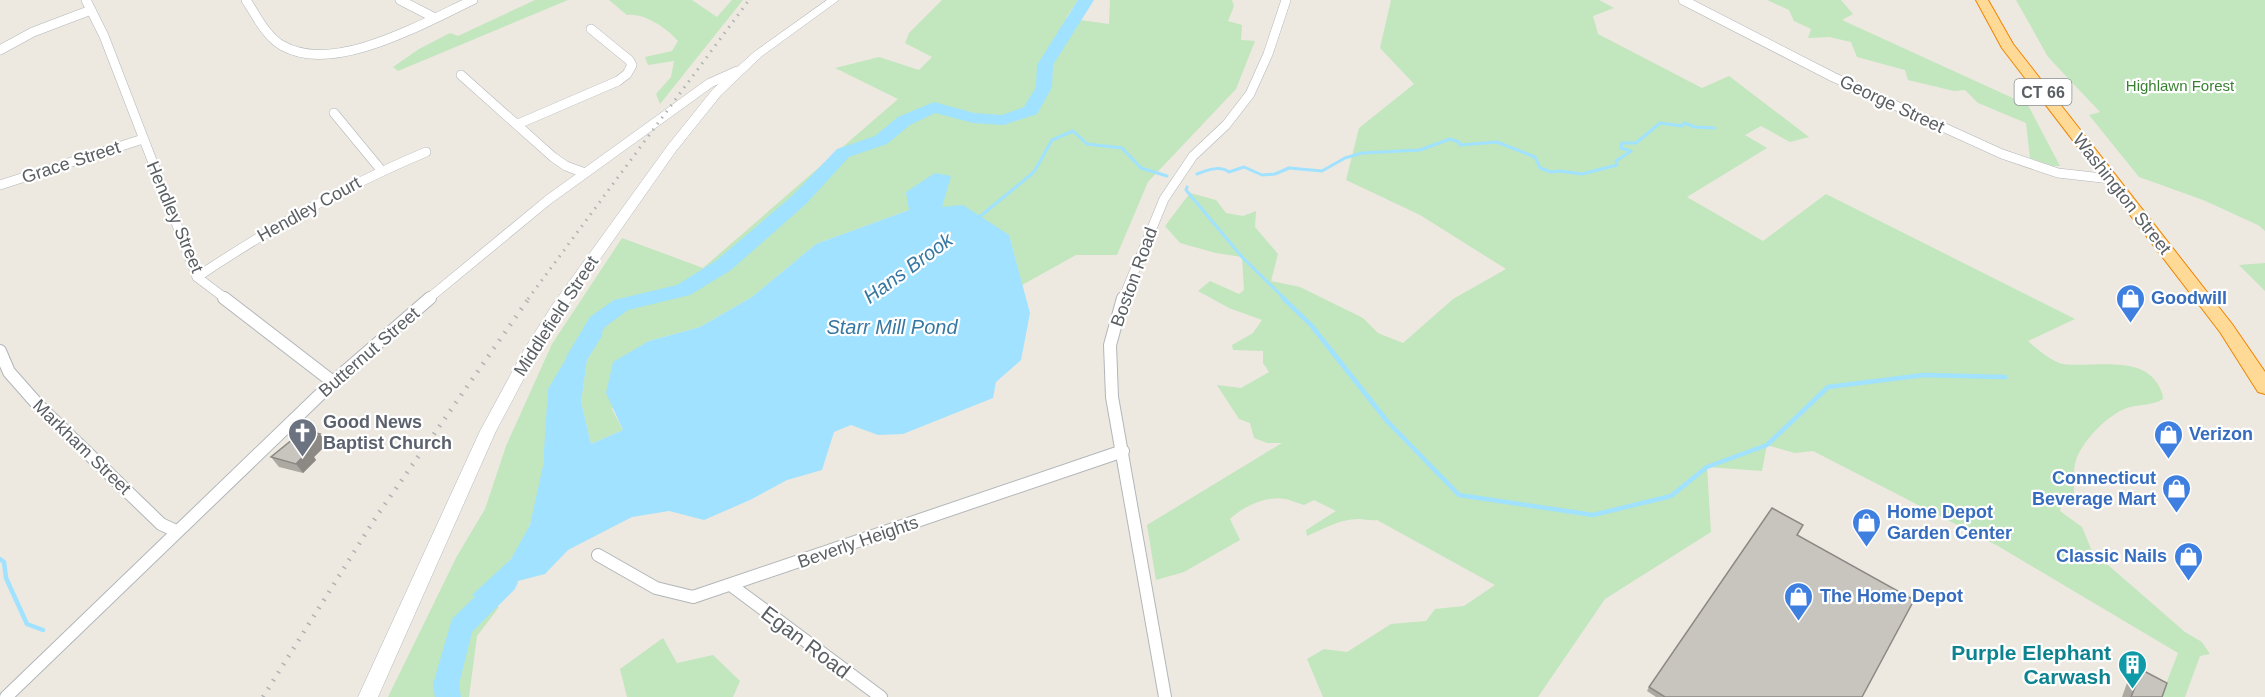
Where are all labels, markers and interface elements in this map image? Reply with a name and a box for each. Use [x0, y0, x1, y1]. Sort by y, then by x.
street label: George Street [1837, 71, 1947, 137]
park label: Highlawn Forest [2126, 77, 2235, 94]
road number: CT 66 [2014, 79, 2072, 105]
street label: Washington Street [2069, 130, 2175, 258]
street label: Grace Street [19, 137, 123, 187]
street label: Hendley Street [143, 158, 207, 276]
street label: Hendley Court [254, 172, 364, 246]
street label: Boston Road [1107, 225, 1161, 329]
water label: Hans Brook [859, 228, 958, 308]
street label: Middlefield Street [510, 252, 602, 380]
shop icon: Goodwill [2114, 282, 2146, 324]
place label: Goodwill [2151, 288, 2227, 308]
street label: Butternut Street [315, 303, 423, 401]
water label: Starr Mill Pond [826, 316, 958, 338]
street label: Markham Street [29, 395, 135, 499]
place label: Good News Baptist Church [323, 412, 452, 453]
church icon: Good News Baptist Church [286, 416, 318, 458]
shop icon: Verizon [2152, 418, 2184, 460]
place label: Verizon [2189, 424, 2253, 444]
place label: Connecticut Beverage Mart [2032, 468, 2156, 509]
shop icon: Connecticut Beverage Mart [2161, 472, 2193, 514]
place label: Home Depot Garden Center [1887, 502, 2012, 543]
shop icon: Home Depot Garden Center [1850, 506, 1882, 548]
street label: Beverly Heights [795, 512, 921, 572]
shop icon: Classic Nails [2172, 540, 2204, 582]
place label: Classic Nails [2056, 546, 2167, 566]
shop icon: The Home Depot [1783, 580, 1815, 622]
place label: The Home Depot [1820, 586, 1963, 606]
street label: Egan Road [757, 601, 855, 683]
place label: Purple Elephant Carwash [1951, 641, 2111, 688]
building icon: Purple Elephant Carwash [2116, 648, 2148, 690]

